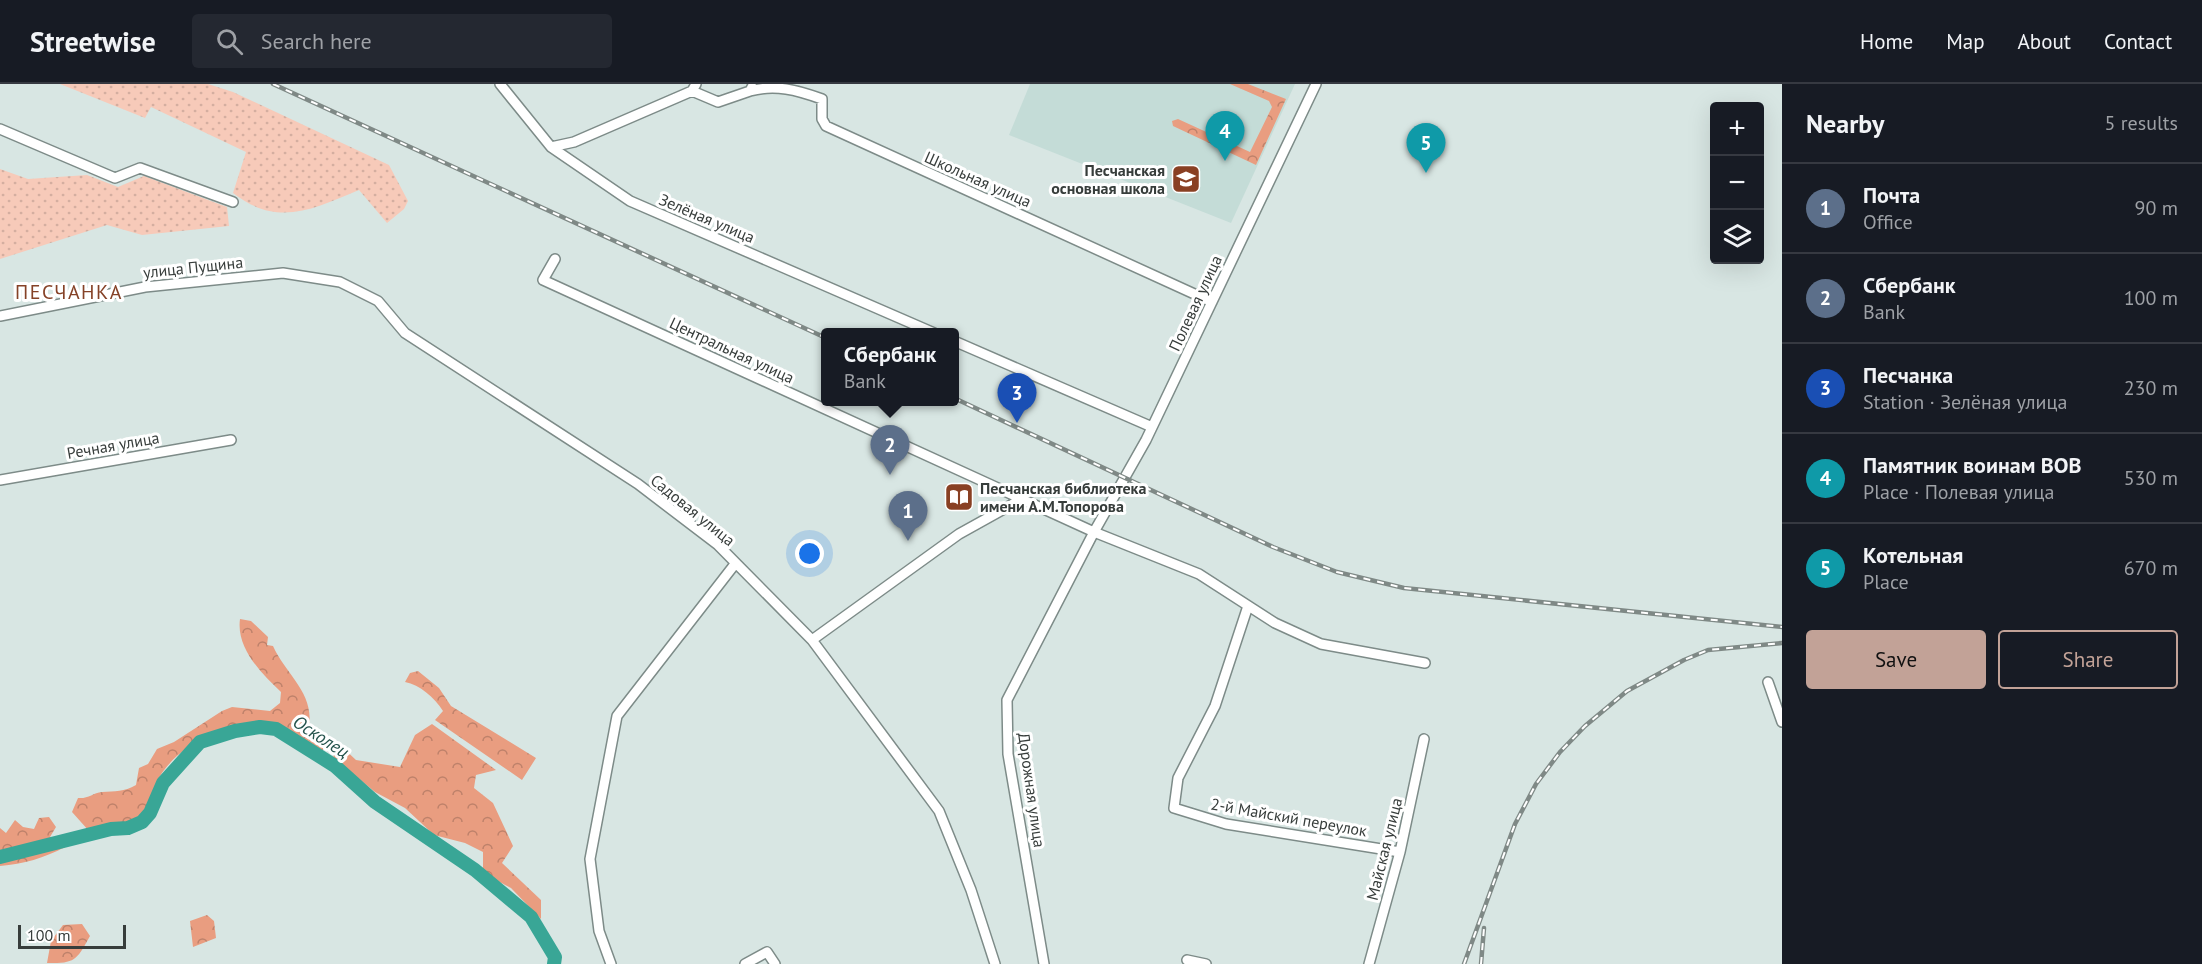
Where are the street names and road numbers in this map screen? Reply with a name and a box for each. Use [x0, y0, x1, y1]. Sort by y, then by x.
street label: Школьная улица [922, 147, 1034, 211]
street label: Зелёная улица [656, 189, 758, 247]
street label: улица Пущина [142, 252, 244, 282]
street label: Полевая улица [1164, 252, 1226, 354]
street label: Центральная улица [667, 312, 797, 388]
street label: Речная улица [65, 427, 161, 463]
street label: Садовая улица [647, 470, 739, 550]
street label: Дорожная улица [1014, 731, 1050, 849]
street label: 2-й Майский переулок [1209, 793, 1369, 841]
street label: Майская улица [1362, 796, 1406, 902]

